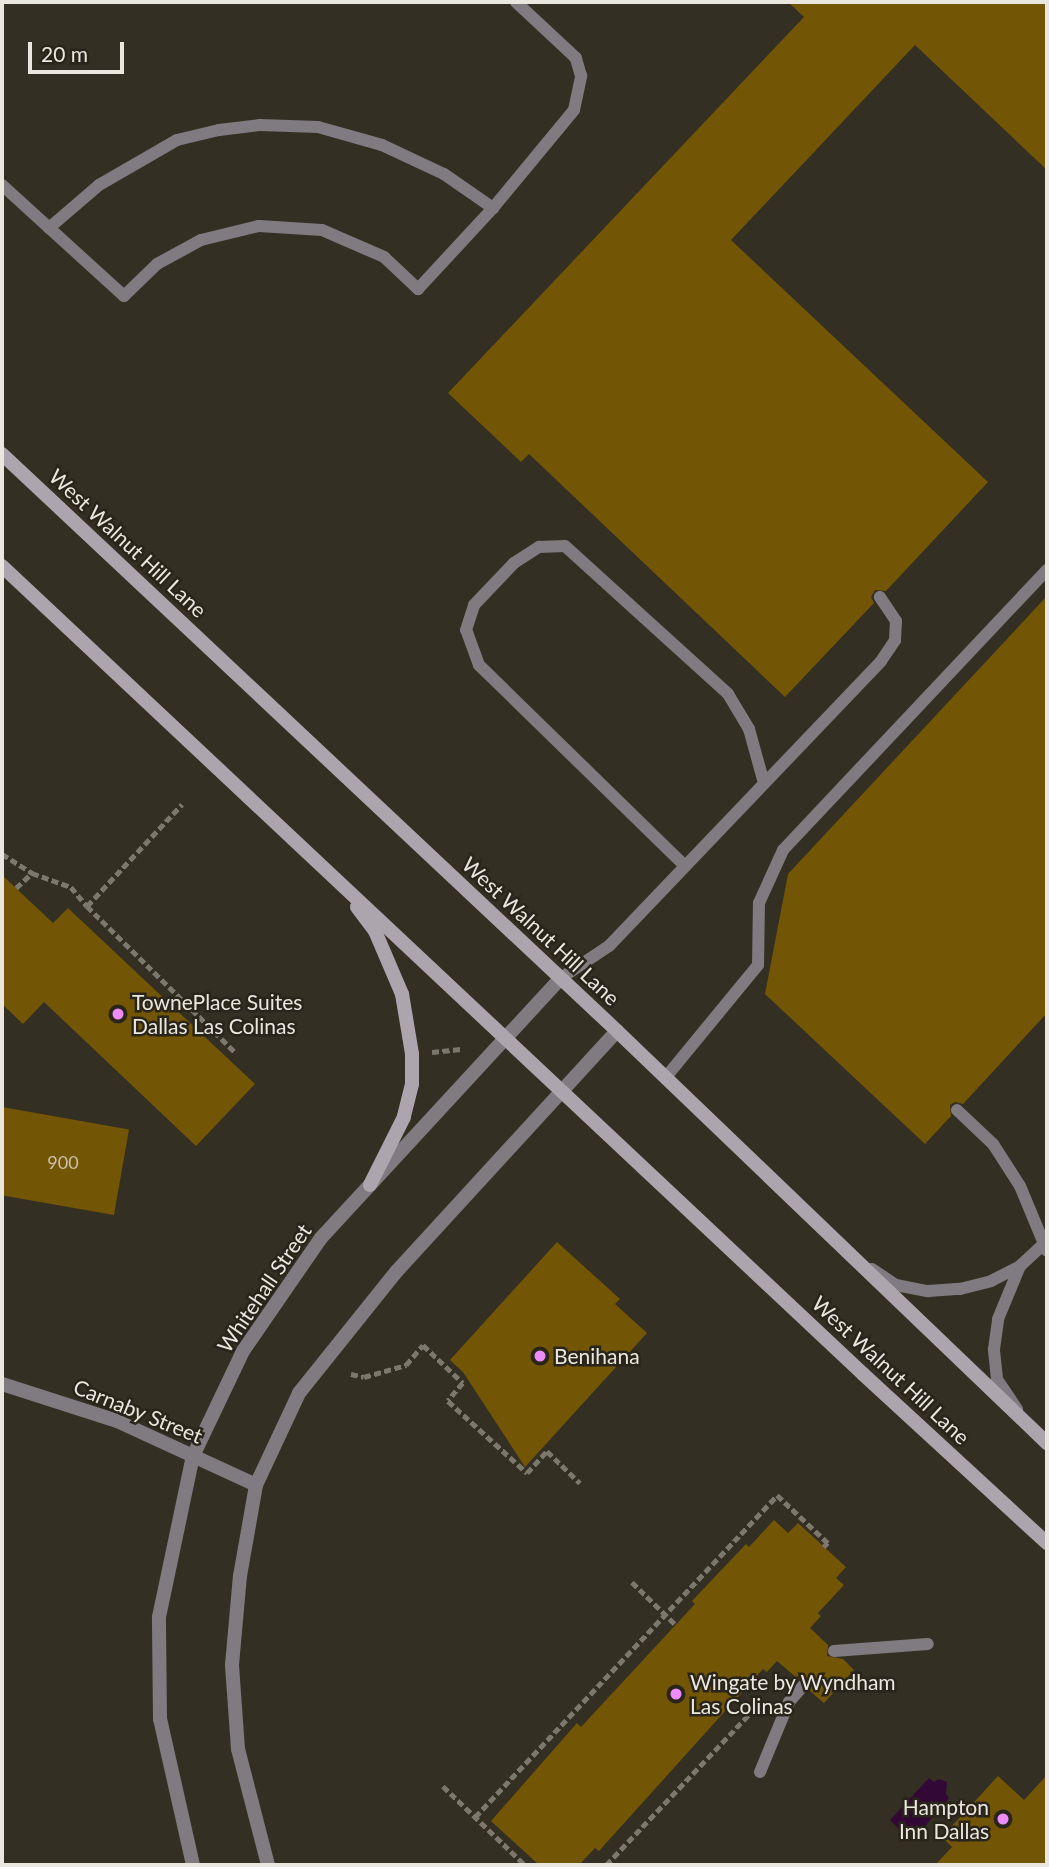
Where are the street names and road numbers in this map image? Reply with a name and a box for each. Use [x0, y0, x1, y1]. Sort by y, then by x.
street label: West Walnut Hill Lane [44, 463, 212, 623]
street label: West Walnut Hill Lane [457, 851, 625, 1011]
street label: Whitehall Street [212, 1219, 316, 1357]
street label: West Walnut Hill Lane [807, 1290, 975, 1450]
street label: Carnaby Street [70, 1374, 206, 1448]

